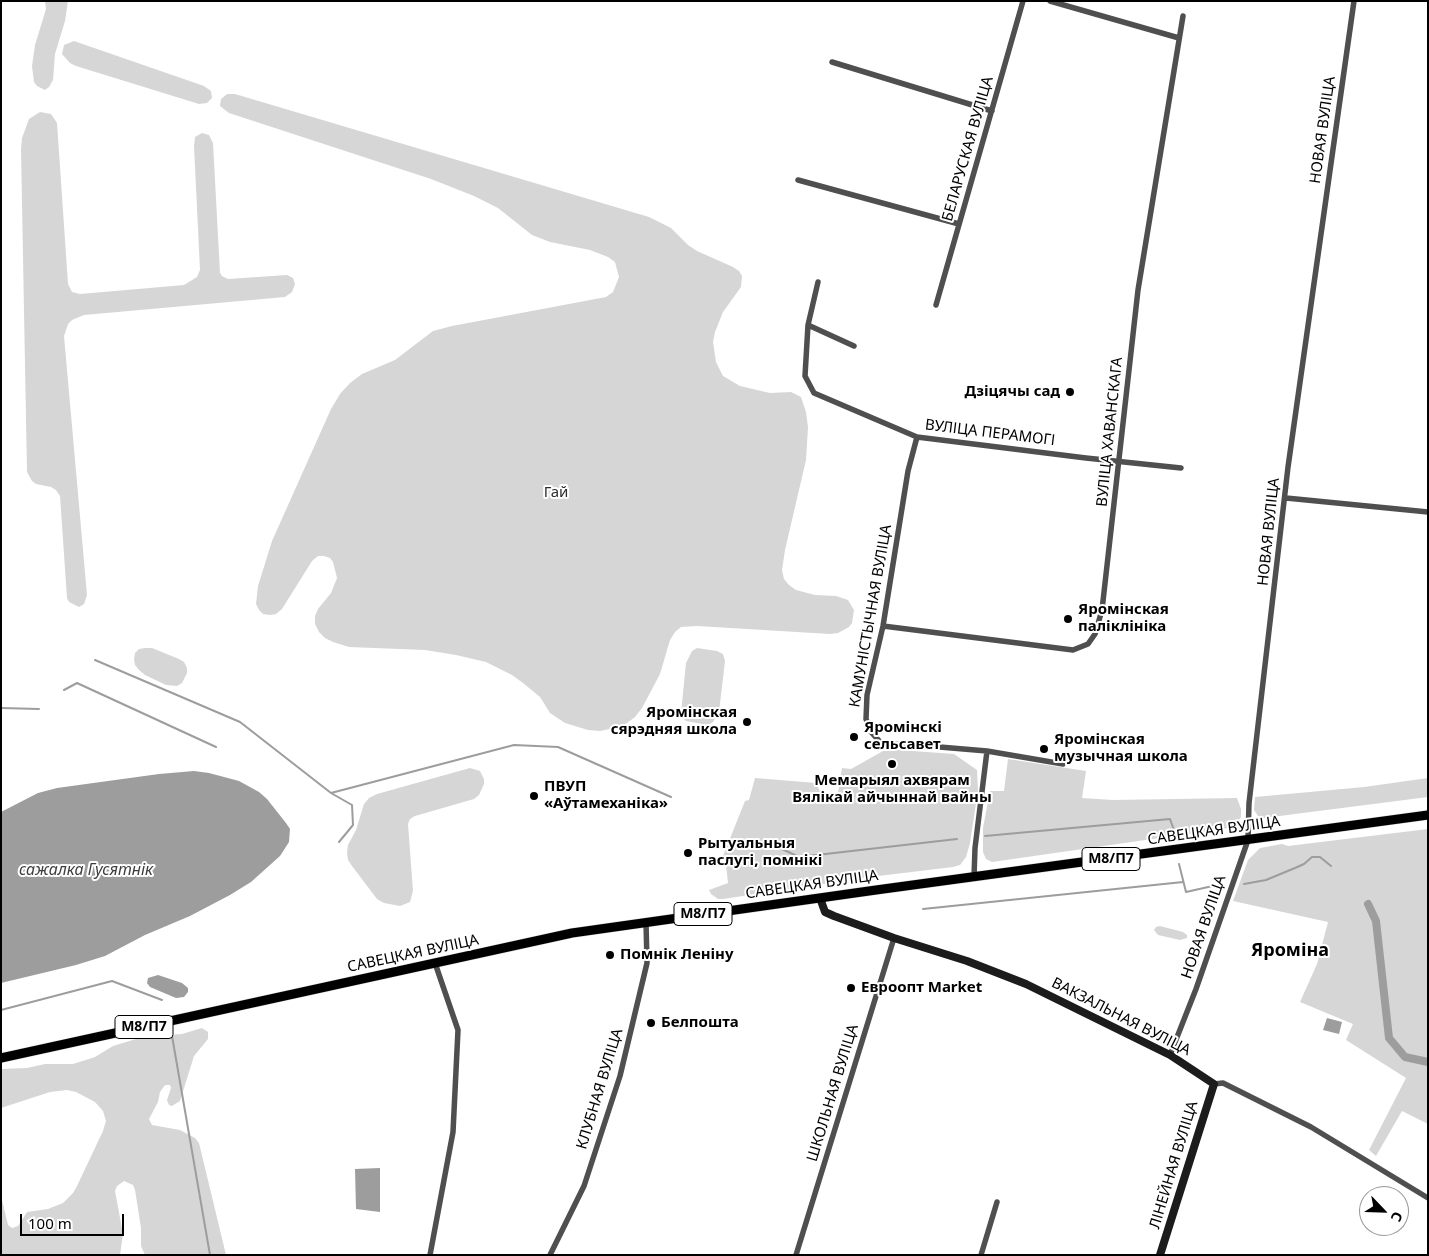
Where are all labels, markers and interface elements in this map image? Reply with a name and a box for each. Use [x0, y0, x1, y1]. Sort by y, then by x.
street label: БЕЛАРУСКАЯ ВУЛІЦА [939, 74, 997, 224]
street label: НОВАЯ ВУЛІЦА [1307, 75, 1339, 185]
street label: ВУЛІЦА ХАВАНСКАГА [1093, 356, 1127, 508]
place label: Дзіцячы сад [965, 383, 1060, 401]
marker: Дзіцячы сад [1064, 386, 1076, 398]
street label: ВУЛІЦА ПЕРАМОГІ [924, 416, 1056, 450]
street label: НОВАЯ ВУЛІЦА [1254, 477, 1284, 587]
park label: Гай [544, 484, 568, 502]
street label: КАМУНІСТЫЧНАЯ ВУЛІЦА [846, 523, 896, 709]
place label: Яромінская паліклініка [1078, 601, 1169, 636]
marker: Яромінская паліклініка [1062, 613, 1074, 625]
place label: Яромінская сярэдняя школа [611, 704, 737, 739]
marker: Яромінская сярэдняя школа [741, 716, 753, 728]
place label: Яромінскі сельсавет [864, 719, 942, 754]
marker: Яромінскі сельсавет [848, 731, 860, 743]
place label: Яромінская музычная школа [1054, 731, 1188, 766]
marker: Яромінская музычная школа [1038, 743, 1050, 755]
marker: Мемарыял ахвярам Вялікай айчыннай вайны [886, 758, 898, 770]
place label: Мемарыял ахвярам Вялікай айчыннай вайны [792, 772, 992, 807]
place label: ПВУП «Аўтамеханіка» [544, 778, 668, 813]
marker: ПВУП «Аўтамеханіка» [528, 790, 540, 802]
street label: САВЕЦКАЯ ВУЛІЦА [1146, 813, 1282, 849]
place label: Рытуальныя паслугі, помнікі [698, 835, 822, 870]
marker: Рытуальныя паслугі, помнікі [682, 847, 694, 859]
road number: М8/П7 [1082, 848, 1140, 871]
water label: сажалка Гусятнік [19, 860, 153, 880]
street label: САВЕЦКАЯ ВУЛІЦА [744, 867, 880, 903]
street label: НОВАЯ ВУЛІЦА [1178, 873, 1230, 981]
road number: М8/П7 [674, 902, 732, 926]
street label: САВЕЦКАЯ ВУЛІЦА [346, 931, 480, 977]
district label: Яроміна [1251, 940, 1329, 962]
place label: Помнік Леніну [620, 946, 734, 964]
marker: Помнік Леніну [604, 949, 616, 961]
street label: ВАКЗАЛЬНАЯ ВУЛІЦА [1048, 974, 1194, 1060]
place label: Евроопт Market [861, 979, 982, 997]
marker: Евроопт Market [845, 982, 857, 994]
place label: Белпошта [661, 1014, 739, 1032]
road number: М8/П7 [115, 1016, 173, 1038]
marker: Белпошта [645, 1017, 657, 1029]
street label: ШКОЛЬНАЯ ВУЛІЦА [804, 1022, 862, 1164]
street label: КЛУБНАЯ ВУЛІЦА [573, 1026, 627, 1152]
street label: ЛІНЕЙНАЯ ВУЛІЦА [1146, 1099, 1202, 1231]
north arrow [1359, 1186, 1409, 1236]
scale bar [22, 1204, 126, 1236]
text: С [1387, 1209, 1408, 1225]
text: 100 m [28, 1213, 72, 1233]

